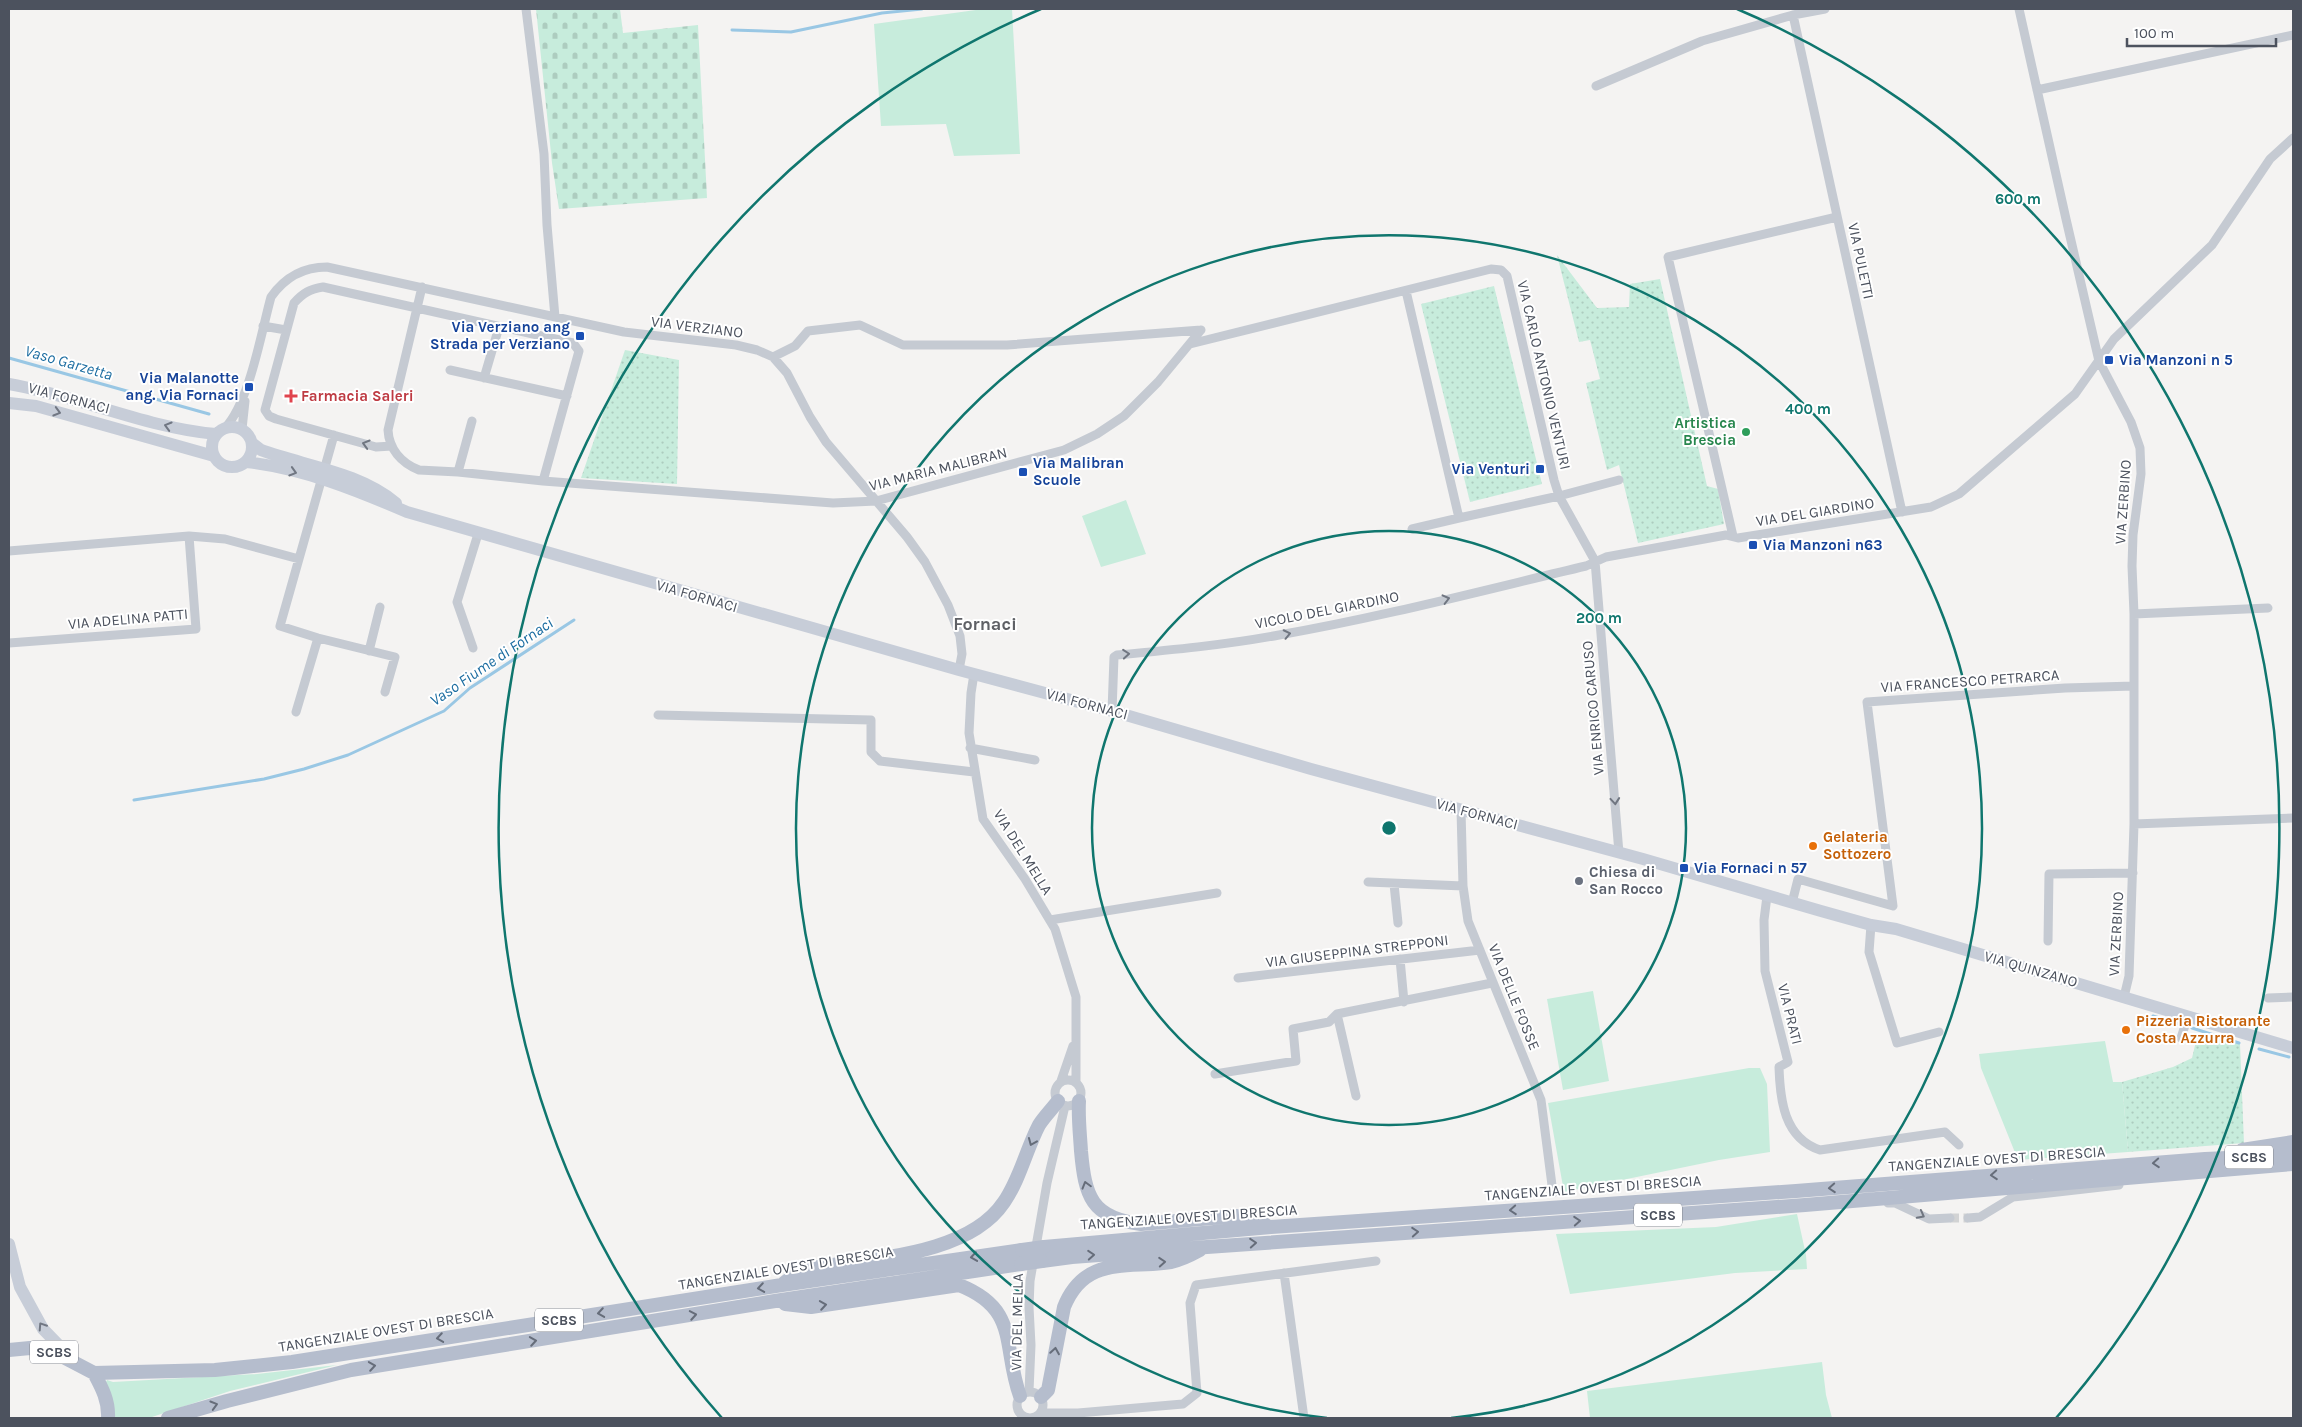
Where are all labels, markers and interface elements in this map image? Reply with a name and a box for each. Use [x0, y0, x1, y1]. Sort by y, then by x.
scale bar [2127, 15, 2276, 47]
text: 100 m [2134, 24, 2174, 42]
text: 600 m [1995, 190, 2041, 208]
street label: VIA PULETTI [1844, 221, 1878, 301]
street label: VIA CARLO ANTONIO VENTURI [1513, 279, 1575, 471]
street label: VIA VERZIANO [650, 312, 744, 342]
place label: Via Verziano ang Strada per Verziano [430, 318, 570, 353]
marker: Via Verziano ang Strada per Verziano [574, 330, 586, 342]
water label: Vaso Garzetta [23, 341, 115, 384]
place label: Via Manzoni n 5 [2119, 351, 2233, 369]
marker: Via Manzoni n 5 [2103, 354, 2115, 366]
place label: Via Malanotte ang. Via Fornaci [126, 369, 239, 404]
street label: VIA FORNACI [26, 378, 112, 418]
marker: Via Malanotte ang. Via Fornaci [243, 381, 255, 393]
place label: Farmacia Saleri [301, 387, 414, 405]
marker: Farmacia Saleri [285, 390, 297, 402]
text: 400 m [1785, 400, 1831, 418]
one-way arrow [52, 407, 60, 417]
place label: Artistica Brescia [1674, 414, 1736, 449]
one-way arrow [165, 421, 173, 431]
marker: Artistica Brescia [1740, 426, 1752, 438]
one-way arrow [362, 440, 371, 450]
street label: VIA MARIA MALIBRAN [867, 443, 1009, 495]
place label: Via Malibran Scuole [1033, 454, 1124, 489]
street label: VIA ZERBINO [2111, 459, 2135, 545]
place label: Via Venturi [1452, 460, 1530, 478]
marker: Via Venturi [1534, 463, 1546, 475]
one-way arrow [288, 466, 297, 476]
marker: Via Malibran Scuole [1017, 466, 1029, 478]
street label: VIA DEL GIARDINO [1755, 494, 1875, 530]
place label: Via Manzoni n63 [1763, 536, 1883, 554]
marker: Via Manzoni n63 [1747, 539, 1759, 551]
street label: VIA FORNACI [654, 576, 740, 616]
street label: VICOLO DEL GIARDINO [1253, 587, 1401, 633]
one-way arrow [1441, 594, 1450, 605]
street label: VIA ADELINA PATTI [67, 605, 189, 633]
text: 200 m [1576, 609, 1622, 627]
water label: Vaso Fiume di Fornaci [426, 613, 557, 710]
district label: Fornaci [953, 613, 1017, 635]
one-way arrow [1282, 629, 1291, 639]
street label: VIA ENRICO CARUSO [1578, 640, 1608, 776]
one-way arrow [1122, 649, 1130, 660]
street label: VIA FRANCESCO PETRARCA [1880, 666, 2060, 696]
street label: VIA FORNACI [1044, 684, 1130, 724]
street label: VIA FORNACI [1434, 794, 1520, 834]
one-way arrow [1609, 797, 1620, 805]
street label: VIA DEL MELLA [990, 806, 1057, 898]
centre of rings [1380, 819, 1398, 837]
place label: Gelateria Sottozero [1823, 828, 1891, 863]
marker: Gelateria Sottozero [1807, 840, 1819, 852]
place label: Via Fornaci n 57 [1694, 859, 1807, 877]
marker: Via Fornaci n 57 [1678, 862, 1690, 874]
place label: Chiesa di San Rocco [1589, 863, 1663, 898]
marker: Chiesa di San Rocco [1573, 875, 1585, 887]
street label: VIA ZERBINO [2105, 891, 2127, 977]
street label: VIA GIUSEPPINA STREPPONI [1265, 931, 1449, 971]
street label: VIA DELLE FOSSE [1484, 941, 1544, 1053]
street label: VIA QUINZANO [1982, 947, 2080, 991]
street label: VIA PRATI [1774, 982, 1806, 1046]
place label: Pizzeria Ristorante Costa Azzurra [2136, 1012, 2271, 1047]
marker: Pizzeria Ristorante Costa Azzurra [2120, 1024, 2132, 1036]
one-way arrow [1028, 1137, 1039, 1146]
street label: TANGENZIALE OVEST DI BRESCIA [1888, 1142, 2106, 1176]
road number: SCBS [2225, 1146, 2273, 1168]
one-way arrow [2152, 1157, 2160, 1168]
one-way arrow [1990, 1170, 1998, 1181]
street label: TANGENZIALE OVEST DI BRESCIA [1484, 1171, 1702, 1205]
one-way arrow [1081, 1181, 1091, 1189]
one-way arrow [1828, 1182, 1836, 1193]
street label: TANGENZIALE OVEST DI BRESCIA [1080, 1200, 1298, 1234]
road number: SCBS [1634, 1204, 1682, 1226]
one-way arrow [1509, 1205, 1517, 1216]
one-way arrow [1916, 1209, 1925, 1219]
one-way arrow [1573, 1215, 1581, 1226]
one-way arrow [1411, 1227, 1419, 1238]
one-way arrow [1249, 1238, 1257, 1249]
street label: TANGENZIALE OVEST DI BRESCIA [677, 1242, 895, 1294]
one-way arrow [1087, 1250, 1095, 1261]
one-way arrow [970, 1251, 978, 1261]
one-way arrow [1158, 1257, 1166, 1268]
street label: VIA DEL MELLA [1007, 1273, 1027, 1371]
one-way arrow [757, 1282, 766, 1292]
one-way arrow [818, 1301, 827, 1311]
street label: TANGENZIALE OVEST DI BRESCIA [277, 1304, 495, 1356]
one-way arrow [596, 1307, 604, 1318]
road number: SCBS [535, 1308, 583, 1332]
one-way arrow [689, 1311, 698, 1321]
one-way arrow [39, 1322, 48, 1332]
one-way arrow [436, 1333, 445, 1343]
one-way arrow [529, 1336, 537, 1347]
road number: SCBS [30, 1340, 78, 1364]
one-way arrow [1050, 1347, 1060, 1356]
one-way arrow [368, 1362, 377, 1372]
one-way arrow [210, 1400, 218, 1410]

